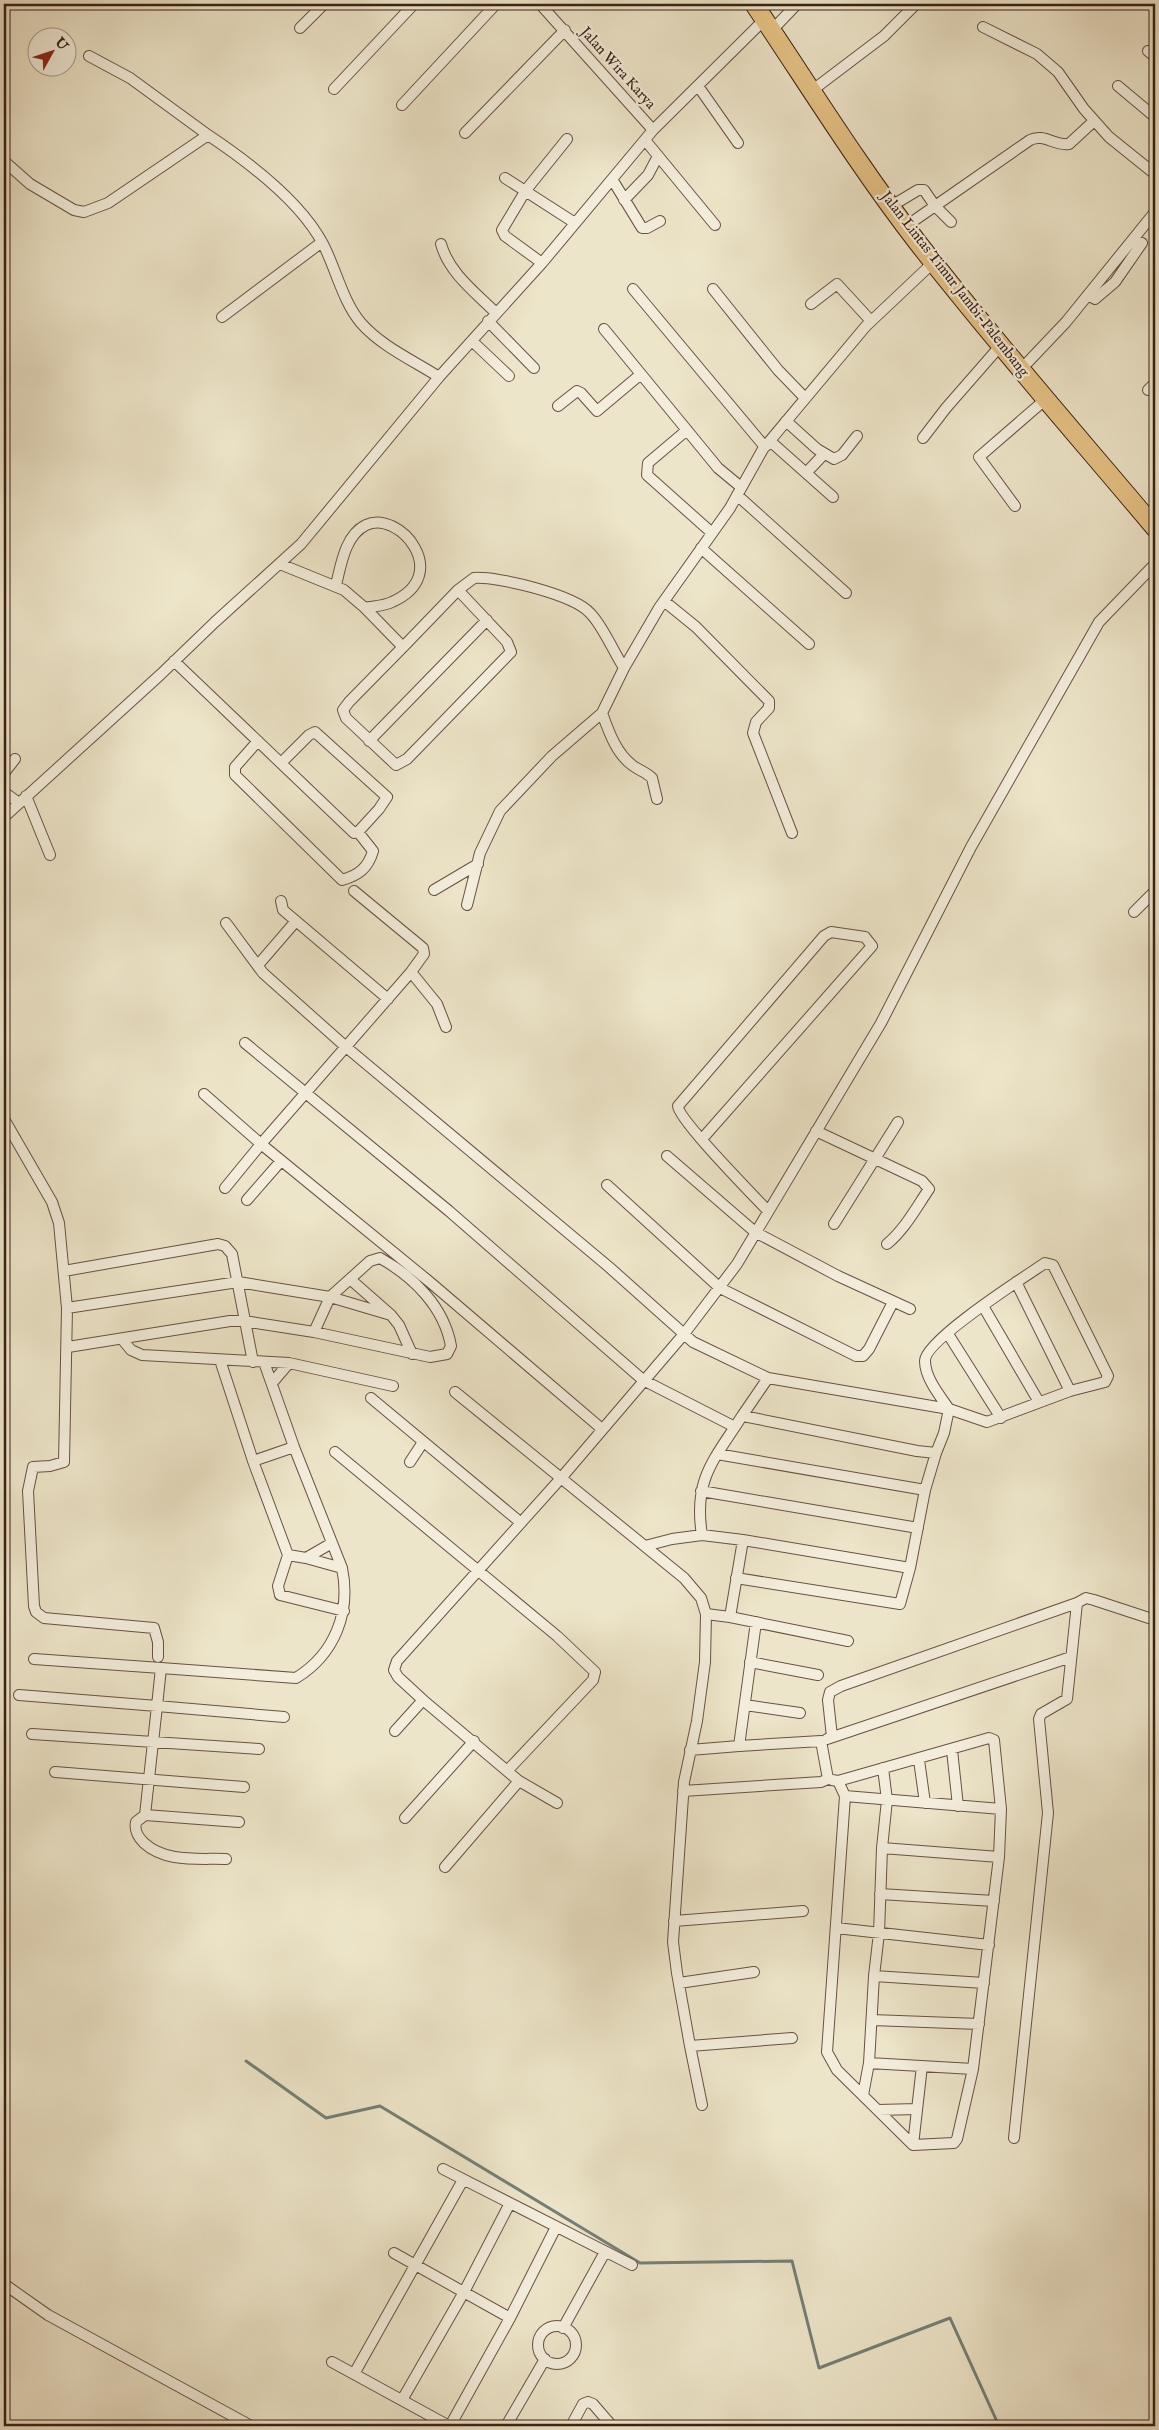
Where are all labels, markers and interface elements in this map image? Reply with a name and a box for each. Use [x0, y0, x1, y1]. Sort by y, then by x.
street label: Jalan Wira Karya [575, 21, 660, 113]
north arrow [28, 28, 78, 78]
text: U [50, 33, 73, 55]
street label: Jalan Lintas Timur Jambi-Palembang [875, 186, 1034, 381]

